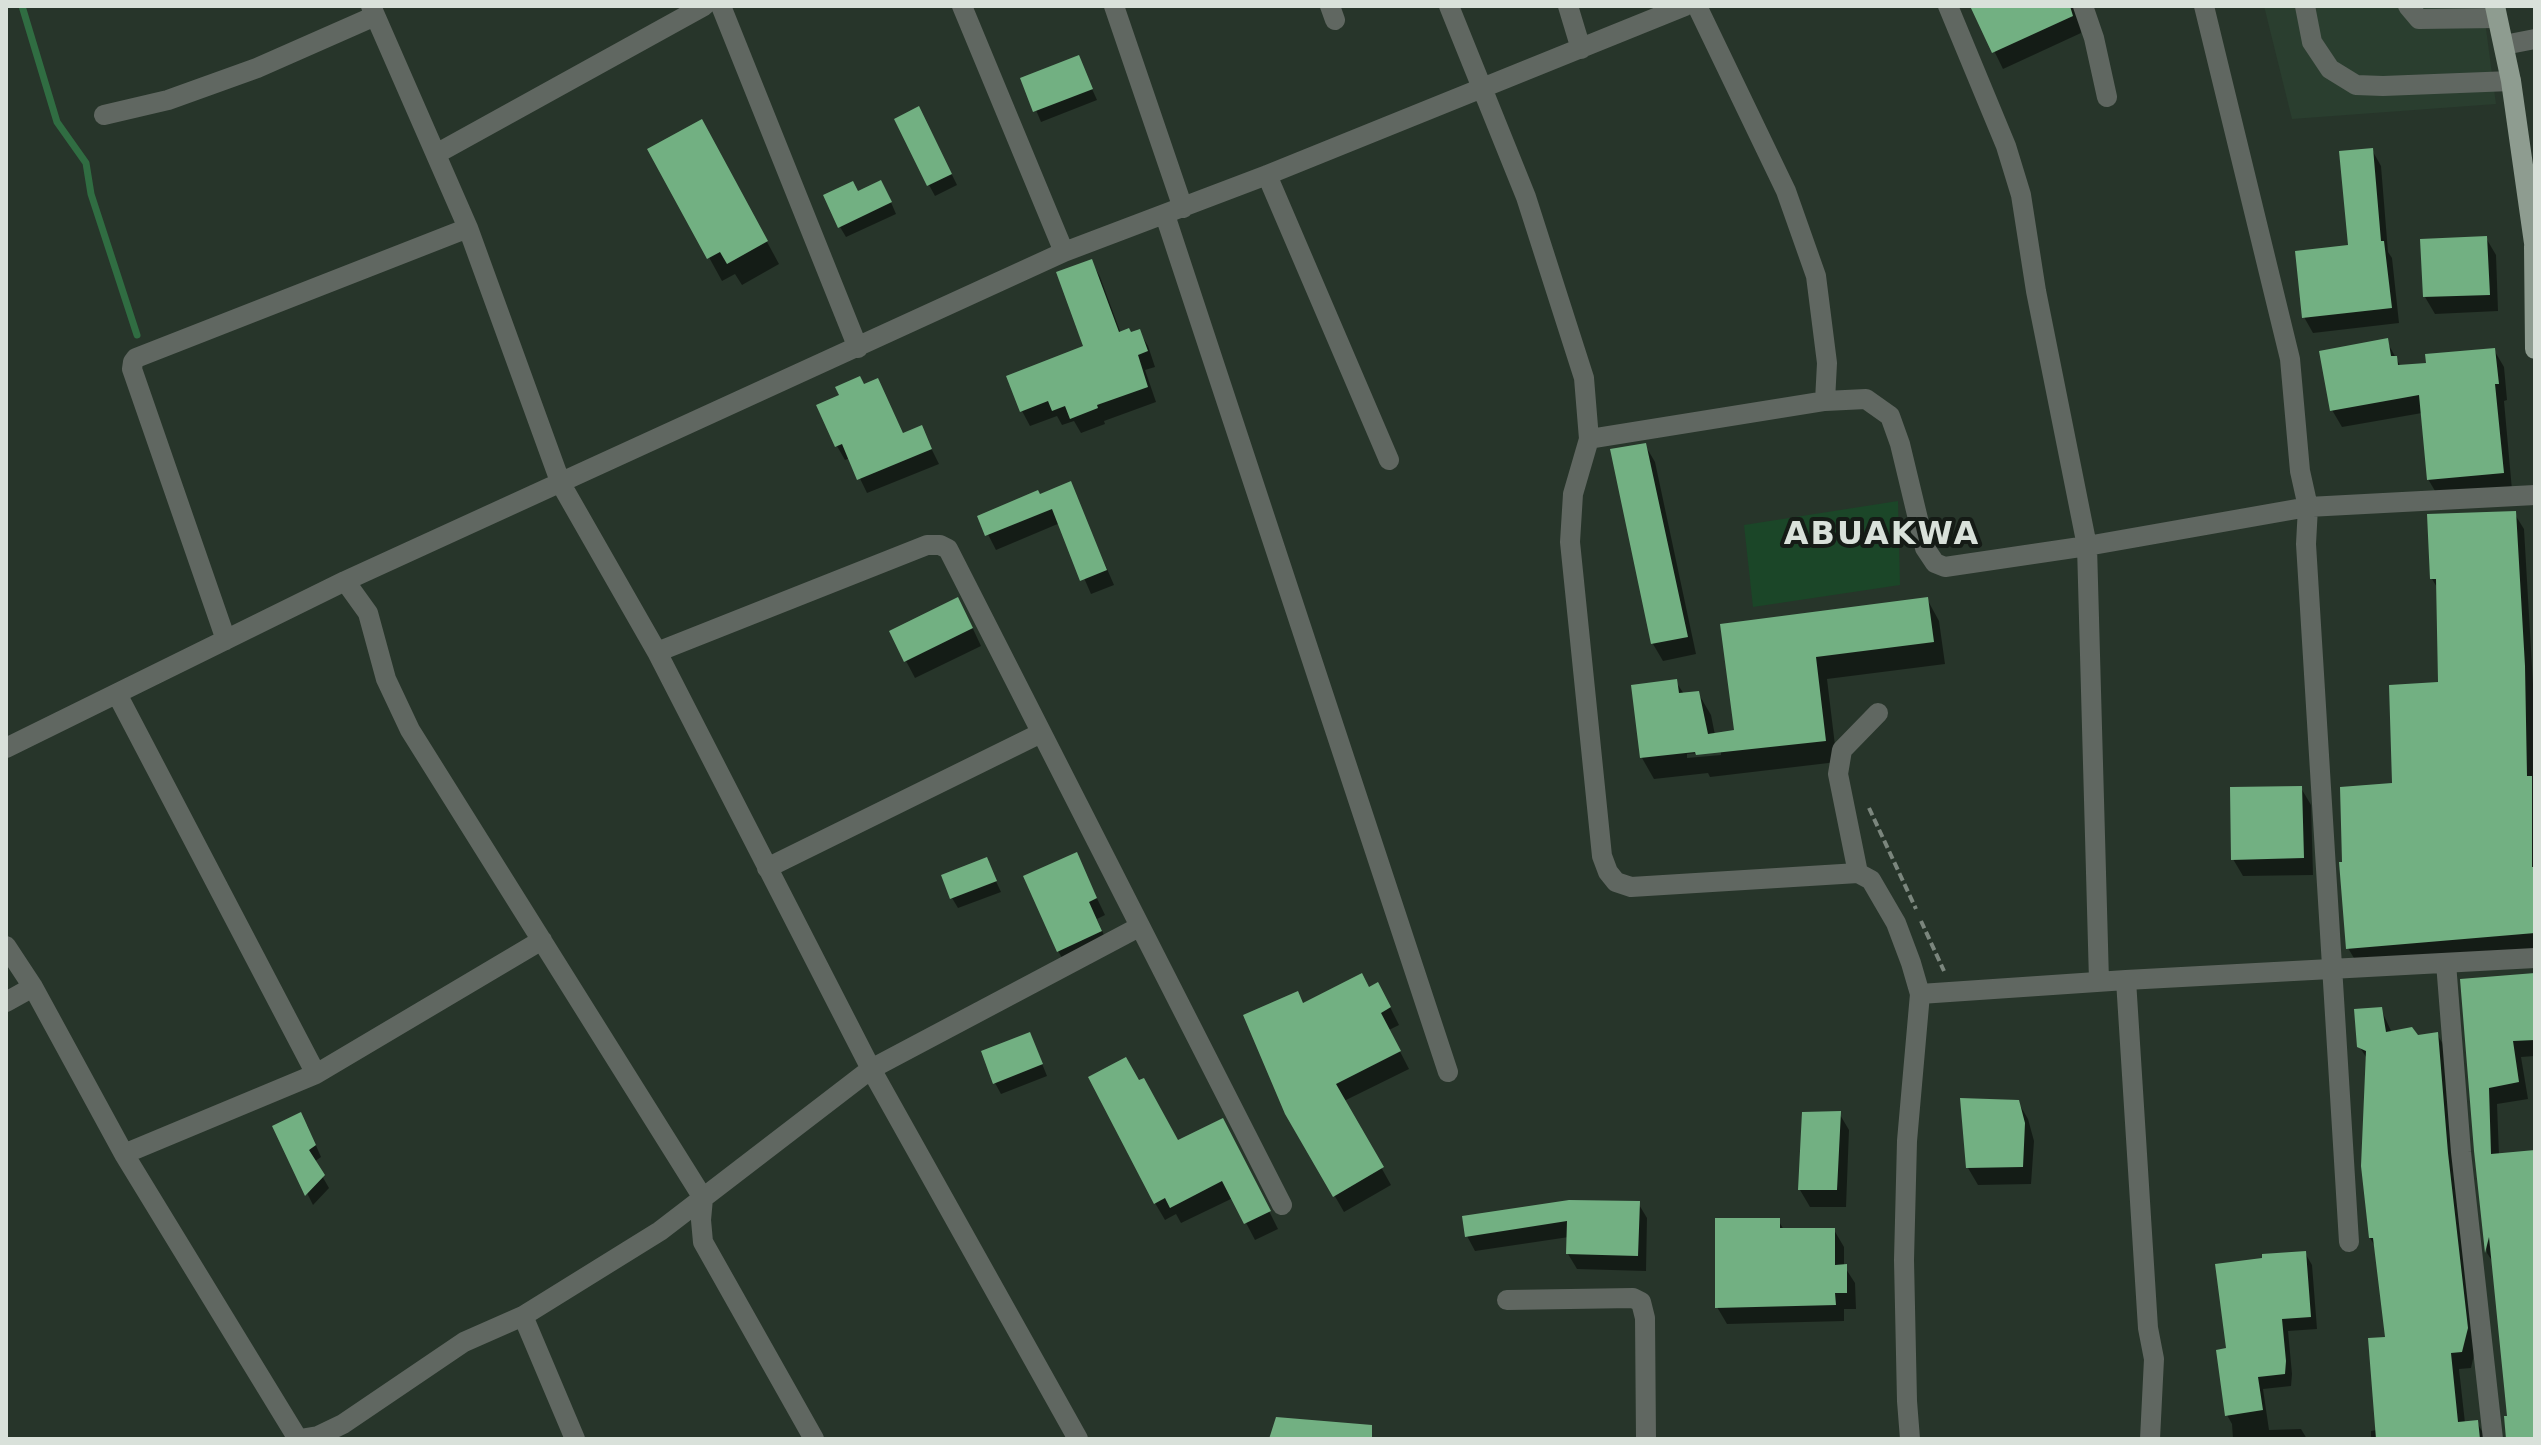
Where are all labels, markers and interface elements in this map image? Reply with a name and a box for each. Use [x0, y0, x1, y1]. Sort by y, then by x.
district label: ABUAKWA [1784, 517, 1980, 555]

